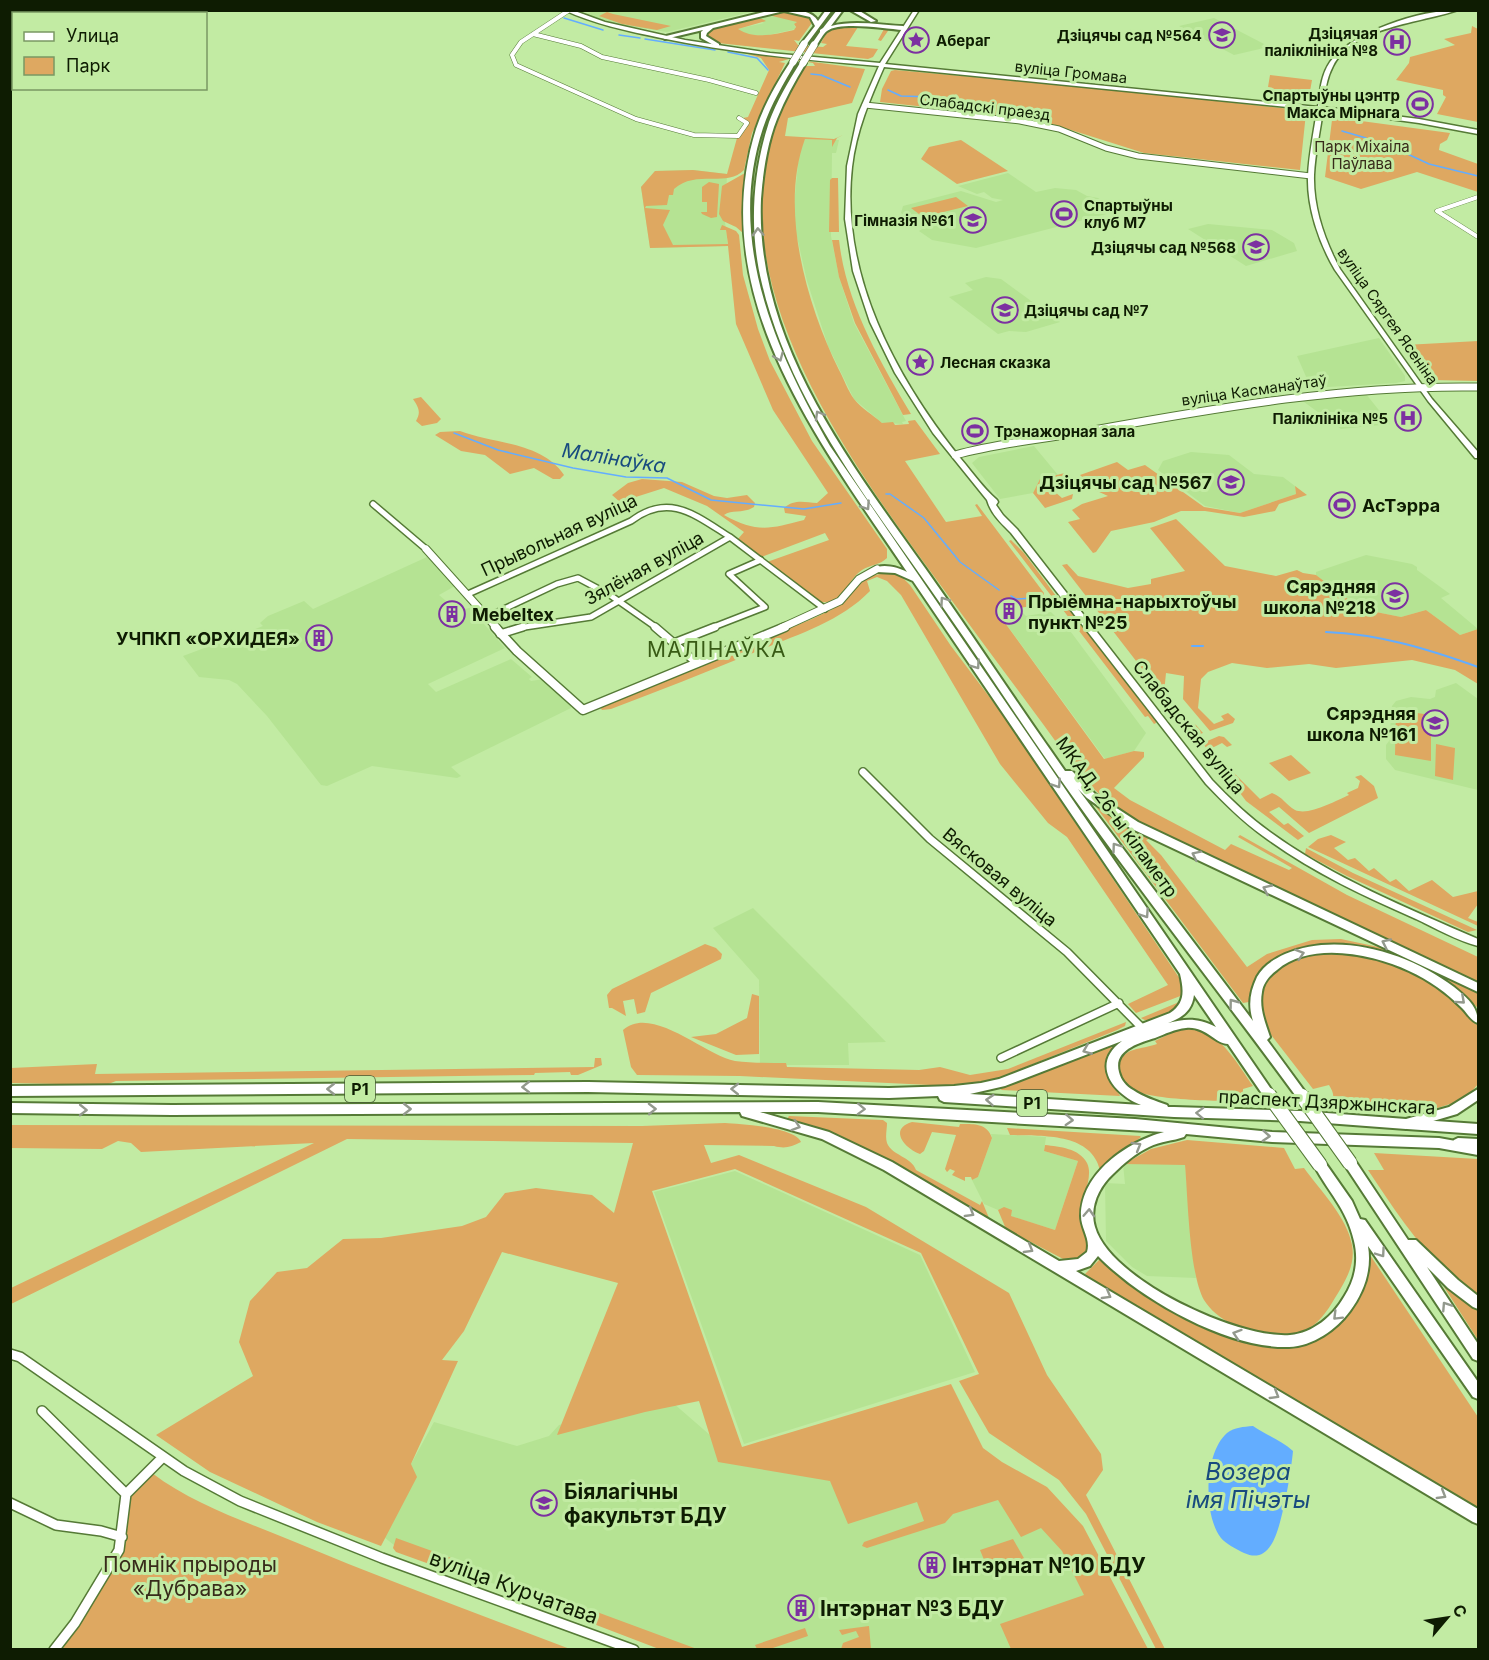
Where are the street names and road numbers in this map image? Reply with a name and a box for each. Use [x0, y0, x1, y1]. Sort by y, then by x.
street label: вуліца Громава [1014, 57, 1128, 87]
street label: Слабадскі праезд [919, 90, 1051, 124]
street label: вуліца Сяргея Ясеніна [1334, 244, 1442, 388]
street label: вуліца Касманаўтаў [1180, 370, 1328, 410]
street label: Прывольная вуліца [478, 490, 640, 580]
street label: Зялёная вуліца [581, 527, 707, 609]
street label: Слабадская вуліца [1129, 656, 1249, 798]
street label: МКАД, 26-ы кіламетр [1052, 733, 1182, 901]
street label: Вясковая вуліца [939, 823, 1061, 931]
road number: Р1 [345, 1076, 375, 1102]
street label: праспект Дзяржынскага [1218, 1086, 1436, 1118]
road number: Р1 [1017, 1090, 1047, 1116]
street label: вуліца Курчатава [426, 1545, 602, 1629]

